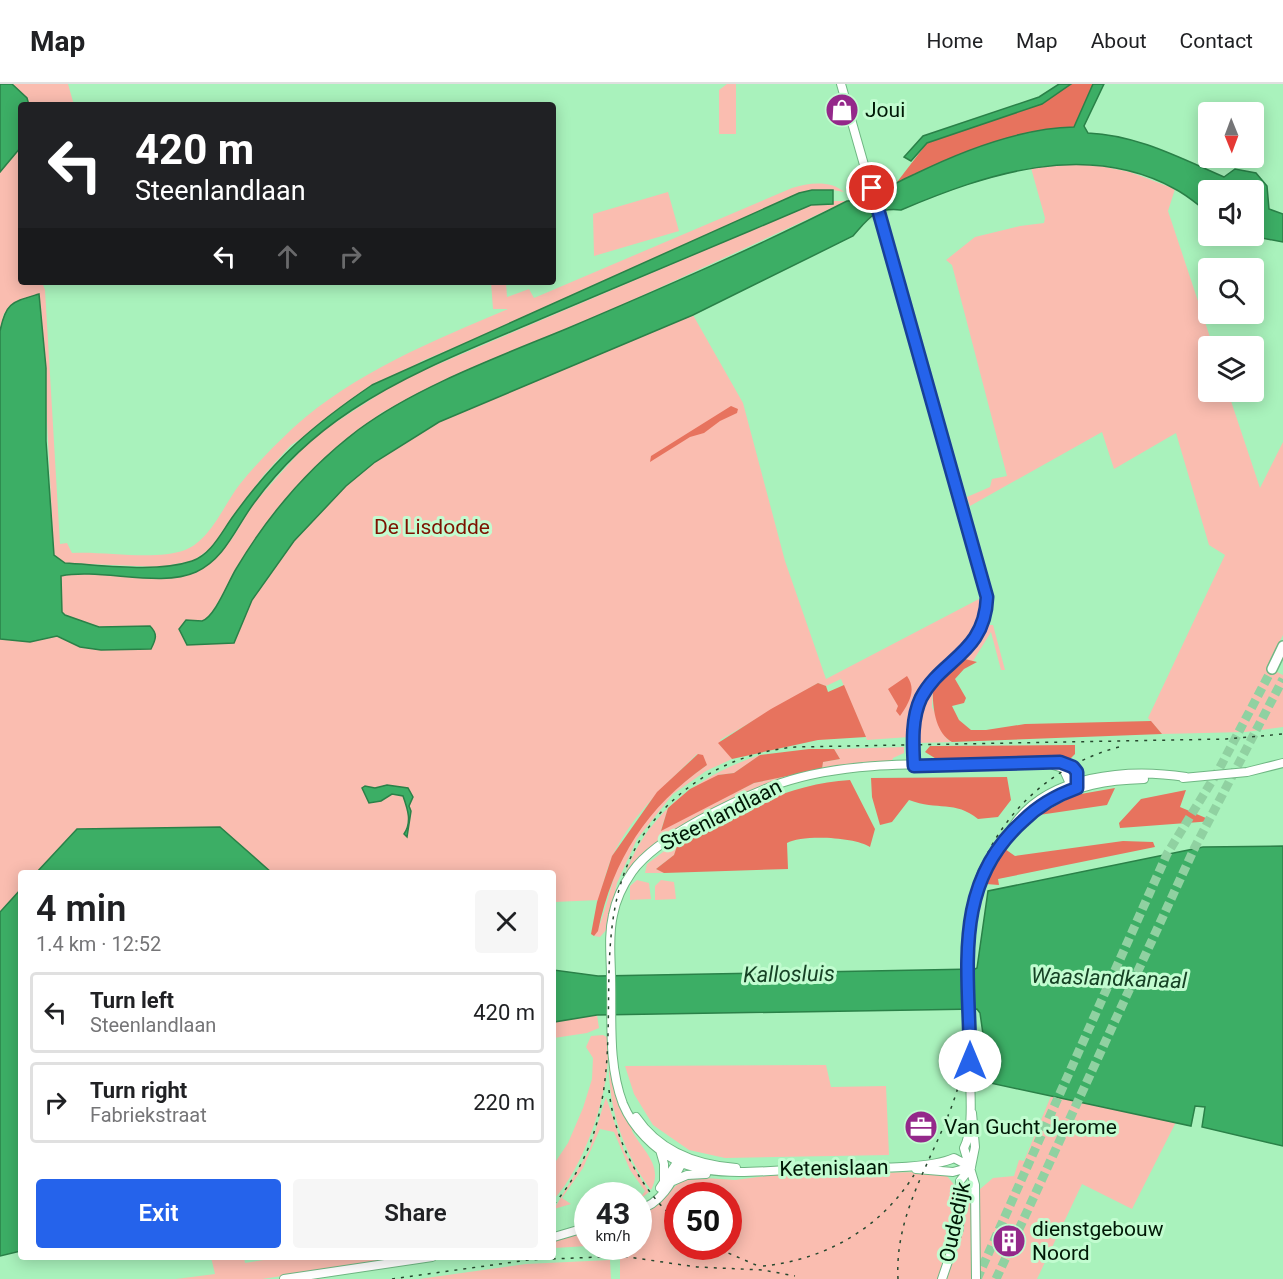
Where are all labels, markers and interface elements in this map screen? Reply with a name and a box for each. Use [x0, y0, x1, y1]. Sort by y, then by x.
text: Map [30, 25, 85, 58]
text: Home [927, 29, 983, 53]
text: Map [1016, 29, 1058, 53]
text: About [1091, 29, 1147, 53]
text: Contact [1180, 29, 1253, 53]
shop icon: Joui [824, 92, 860, 128]
place label: Joui [865, 98, 905, 122]
north arrow [1198, 102, 1264, 168]
map controls [1198, 102, 1264, 402]
text: 420 m [135, 125, 254, 174]
icon: left [36, 126, 114, 204]
pin [846, 162, 897, 213]
icon: arrive [855, 171, 888, 204]
text: Steenlandlaan [135, 175, 306, 207]
button: sound [1198, 180, 1264, 246]
icon: left [208, 240, 241, 273]
icon: ahead [271, 240, 304, 273]
icon: right [334, 240, 367, 273]
button: search [1198, 258, 1264, 324]
button: layers [1198, 336, 1264, 402]
park label: De Lisdodde [374, 515, 490, 539]
street label: Steenlandlaan [656, 774, 786, 856]
text: 4 min [36, 888, 126, 930]
button: close [475, 890, 538, 953]
text: 1.4 km · 12:52 [36, 932, 161, 956]
water label: Kallosluis [743, 961, 835, 987]
water label: Waaslandkanaal [1031, 963, 1188, 993]
text: Turn left [90, 988, 174, 1013]
icon: left [39, 996, 72, 1029]
text: 420 m [473, 1000, 535, 1025]
text: Steenlandlaan [90, 1013, 216, 1037]
position arrow [938, 1029, 1002, 1093]
text: Turn right [90, 1078, 187, 1103]
icon: right [39, 1086, 72, 1119]
text: 220 m [473, 1090, 535, 1115]
text: Fabriekstraat [90, 1103, 207, 1127]
office icon: Van Gucht Jerome [903, 1109, 939, 1145]
place label: Van Gucht Jerome [944, 1115, 1117, 1139]
street label: Ketenislaan [779, 1155, 889, 1181]
button: Exit [36, 1179, 281, 1248]
button: Share [293, 1179, 538, 1248]
street label: Oudedijk [935, 1179, 975, 1264]
speed limit sign: 50 [664, 1182, 742, 1260]
text: 43 [596, 1196, 630, 1231]
place label: dienstgebouw Noord [1032, 1217, 1164, 1265]
building icon: dienstgebouw Noord [991, 1223, 1027, 1259]
text: km/h [595, 1227, 631, 1245]

